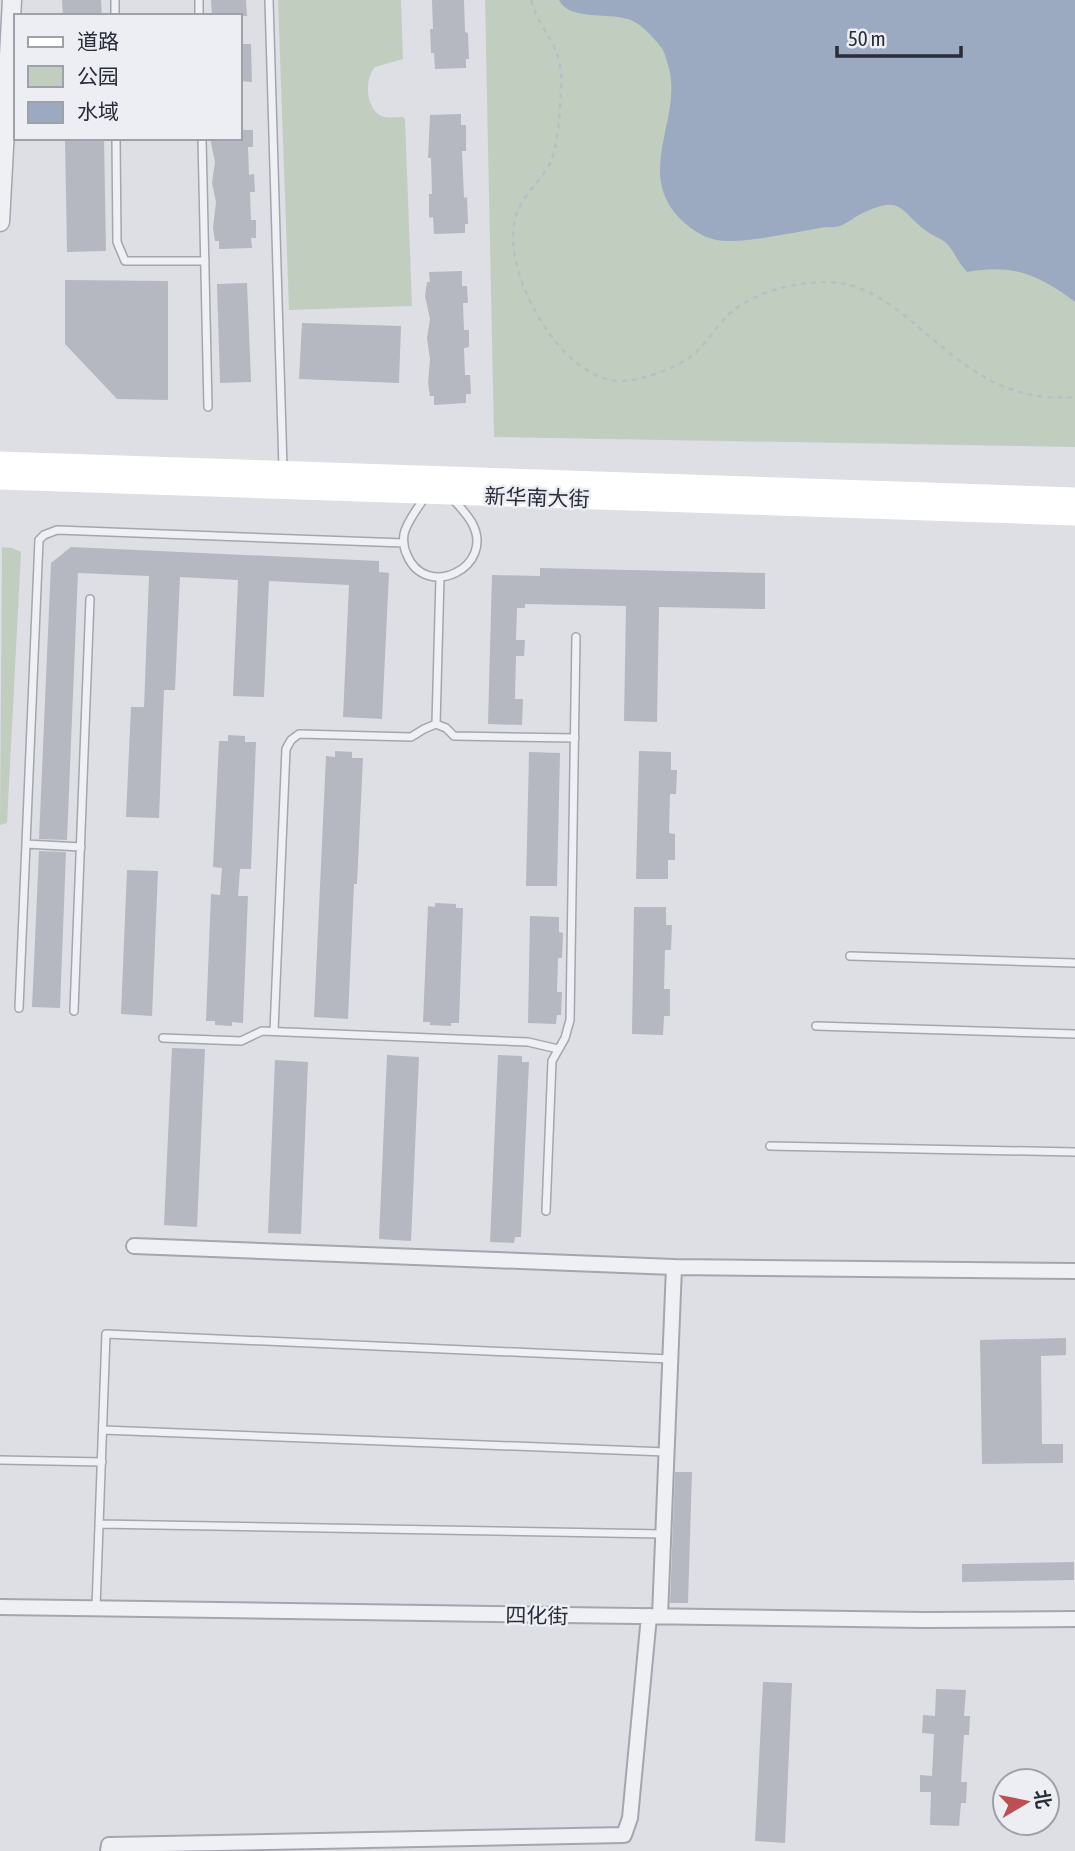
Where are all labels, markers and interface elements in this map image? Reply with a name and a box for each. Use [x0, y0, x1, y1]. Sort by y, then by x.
legend [14, 14, 242, 140]
scale bar [837, 14, 961, 58]
text: 50 m [848, 26, 886, 50]
text: 道路 [77, 29, 119, 53]
text: 公园 [77, 64, 119, 88]
text: 水域 [77, 99, 119, 123]
street label: 新华南大街 [484, 483, 590, 511]
street label: 四化街 [505, 1602, 569, 1628]
north arrow [991, 1767, 1061, 1837]
text: 北 [1030, 1788, 1055, 1810]

